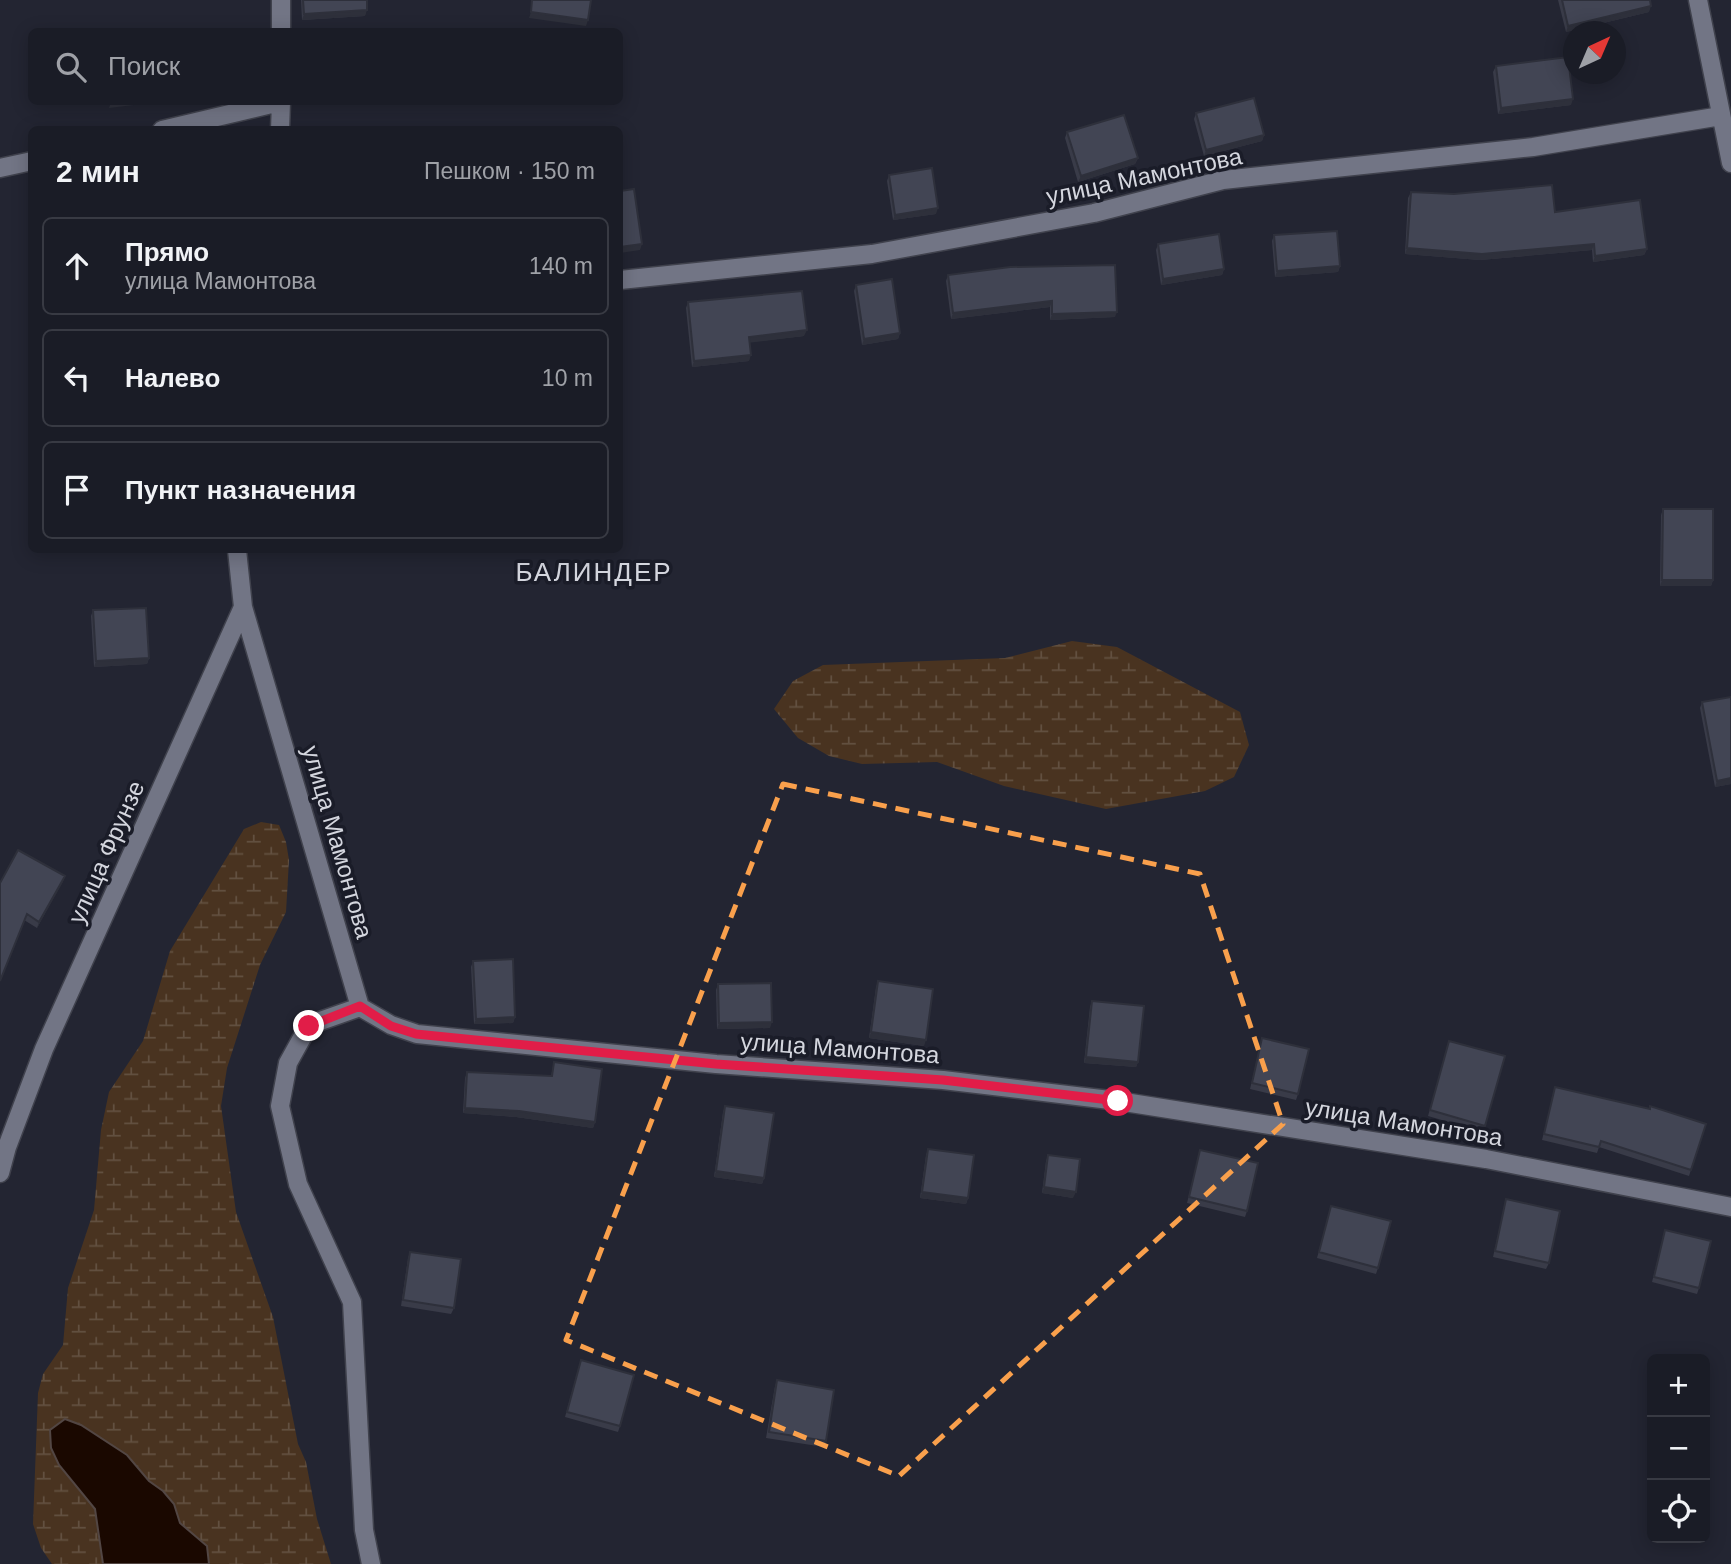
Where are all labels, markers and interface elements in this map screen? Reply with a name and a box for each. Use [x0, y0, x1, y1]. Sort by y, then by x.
north arrow [1563, 21, 1626, 84]
search box [28, 28, 623, 105]
icon: search [52, 48, 90, 86]
text: Поиск [108, 51, 180, 81]
street label: улица Мамонтова [1044, 142, 1245, 210]
text: 2 мин [56, 155, 140, 188]
text: Пешком · 150 m [424, 158, 595, 184]
text: Прямо [125, 237, 209, 267]
icon: ahead [58, 247, 96, 285]
text: 140 m [529, 253, 593, 279]
text: улица Мамонтова [125, 268, 316, 294]
icon: left [58, 359, 96, 397]
text: Налево [125, 363, 220, 393]
text: 10 m [542, 365, 593, 391]
icon: arrive [58, 471, 96, 509]
text: Пункт назначения [125, 475, 356, 505]
district label: БАЛИНДЕР [515, 557, 673, 587]
street label: улица Мамонтова [298, 743, 379, 942]
street label: улица Фрунзе [62, 776, 150, 928]
route end [293, 1010, 324, 1041]
street label: улица Мамонтова [740, 1028, 941, 1068]
route start [1102, 1085, 1133, 1116]
street label: улица Мамонтова [1303, 1093, 1505, 1151]
map controls [1647, 1354, 1710, 1543]
button: + [1647, 1354, 1710, 1417]
button: − [1647, 1417, 1710, 1480]
button: locate [1647, 1480, 1710, 1543]

